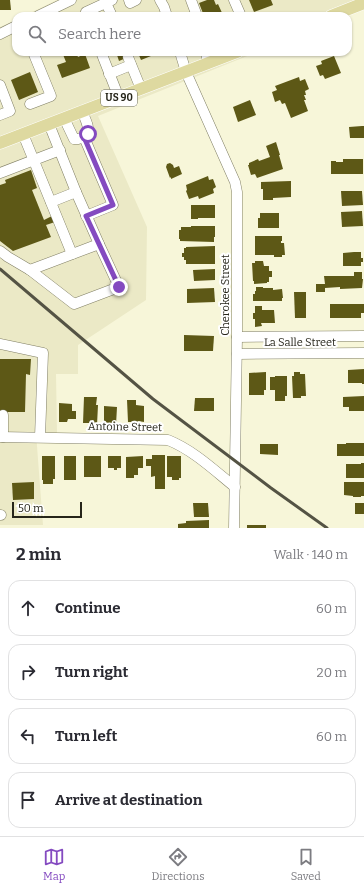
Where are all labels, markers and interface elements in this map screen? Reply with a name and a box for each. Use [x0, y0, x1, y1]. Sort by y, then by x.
search box [12, 12, 352, 56]
icon: search [26, 23, 48, 45]
text: Search here [58, 25, 141, 43]
road number: US 90 [101, 90, 137, 106]
route start [79, 125, 97, 143]
street label: Cherokee Street [219, 254, 232, 336]
route end [110, 278, 128, 296]
street label: La Salle Street [264, 336, 336, 349]
street label: Antoine Street [88, 420, 162, 434]
scale bar [12, 500, 82, 519]
text: 50 m [18, 502, 44, 515]
text: 2 min [16, 544, 61, 565]
text: Walk · 140 m [273, 547, 348, 562]
icon: ahead [17, 597, 39, 619]
text: Continue [55, 599, 121, 617]
text: 60 m [316, 601, 347, 616]
icon: right [17, 661, 39, 683]
text: Turn right [55, 663, 128, 681]
text: 20 m [317, 665, 347, 680]
icon: left [17, 725, 39, 747]
text: Turn left [55, 727, 117, 745]
text: 60 m [316, 729, 347, 744]
icon: arrive [17, 789, 39, 811]
text: Arrive at destination [55, 791, 202, 809]
tab: Map [43, 846, 65, 883]
tab: Directions [152, 846, 204, 883]
tab: Saved [291, 846, 321, 883]

